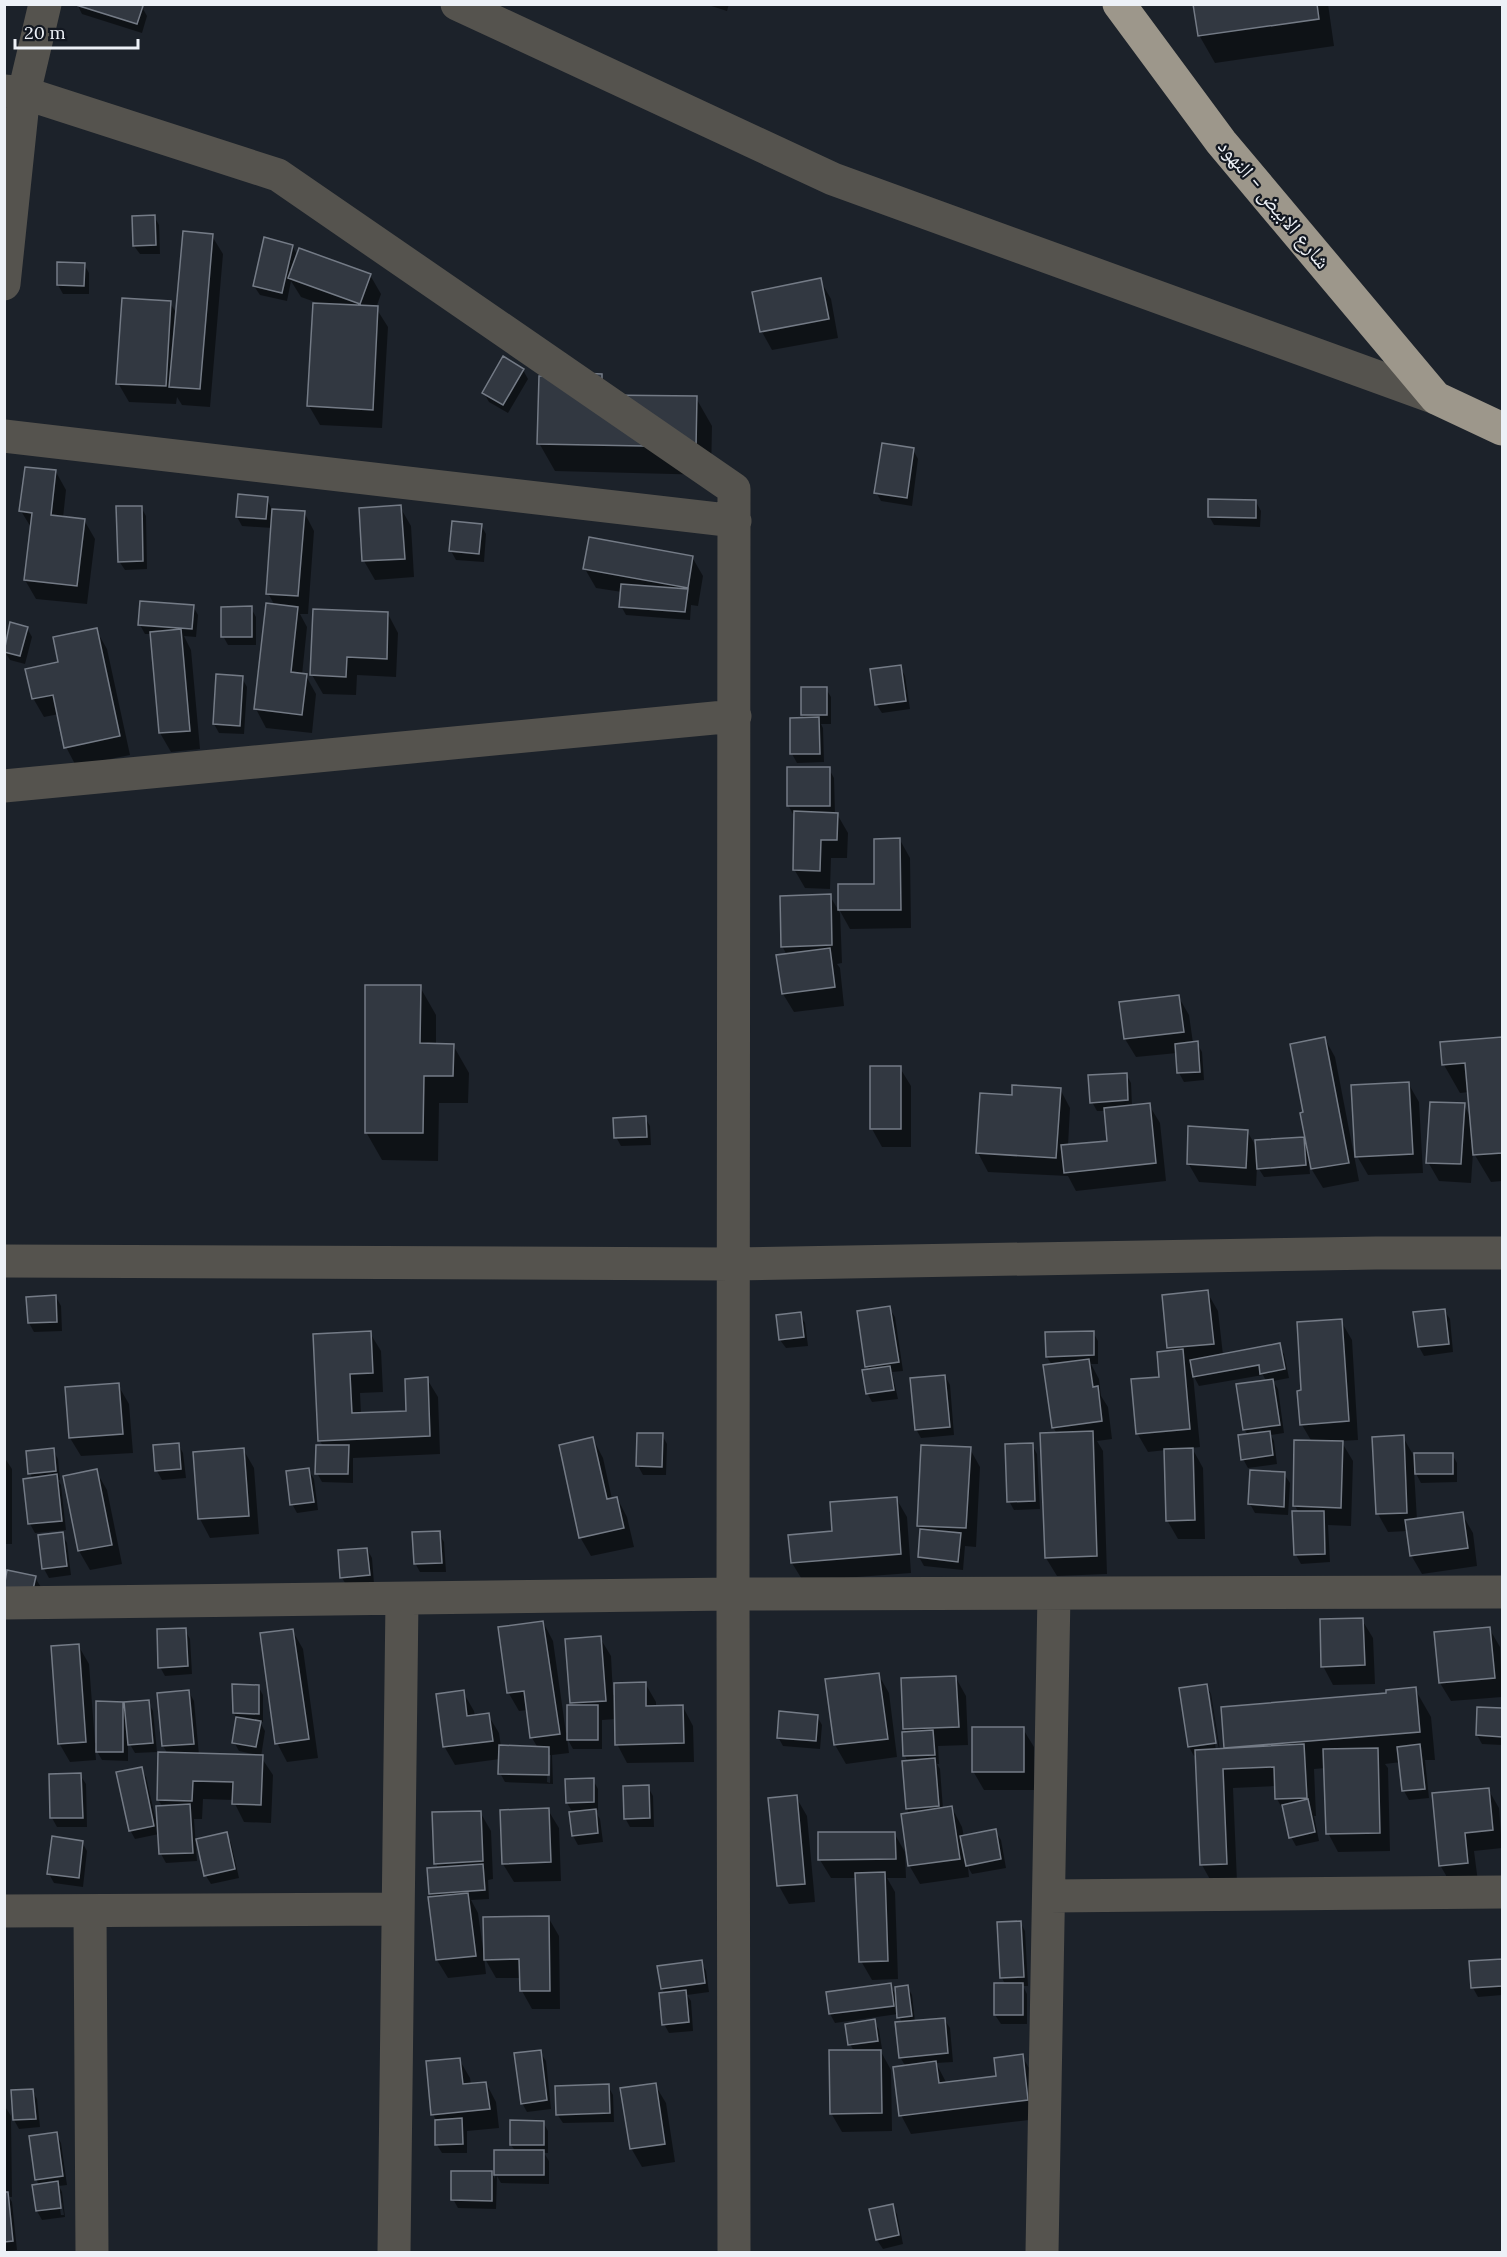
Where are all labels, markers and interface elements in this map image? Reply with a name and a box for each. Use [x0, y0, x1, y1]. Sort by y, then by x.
scale bar [15, 12, 138, 50]
text: 20 m [24, 21, 66, 44]
street label: شارع الابيض - النهود [1212, 133, 1337, 274]

